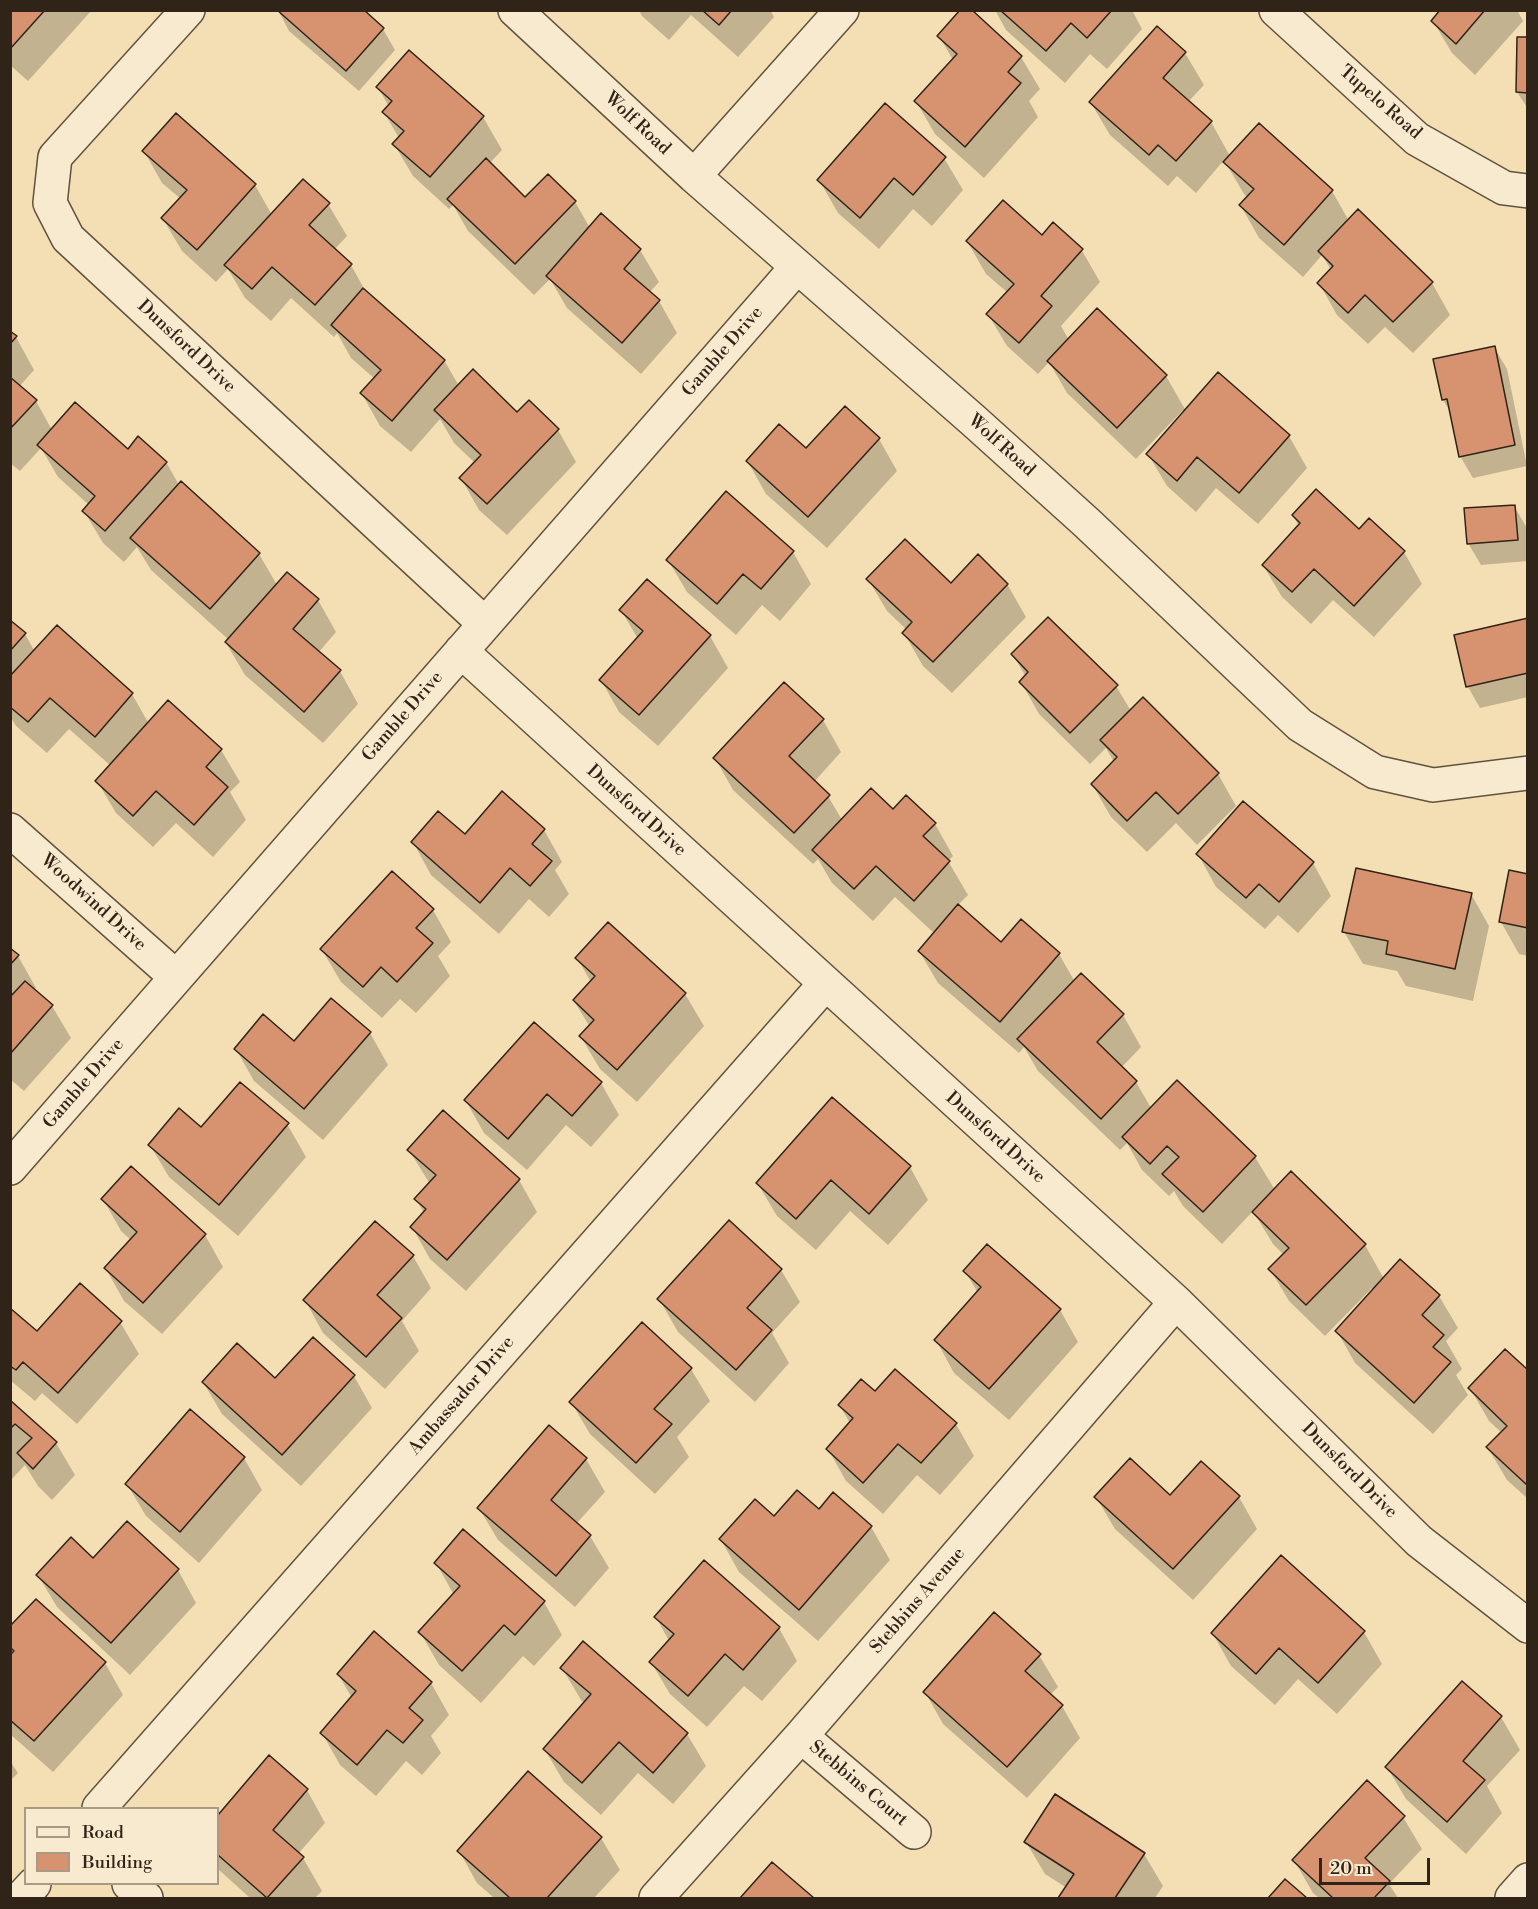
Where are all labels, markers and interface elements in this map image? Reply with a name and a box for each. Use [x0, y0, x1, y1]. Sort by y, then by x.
street label: Tupelo Road [1334, 61, 1426, 145]
street label: Wolf Road [599, 88, 675, 160]
street label: Dunsford Drive [132, 296, 240, 398]
street label: Gamble Drive [678, 303, 768, 401]
street label: Wolf Road [963, 410, 1039, 482]
street label: Gamble Drive [358, 668, 448, 766]
street label: Dunsford Drive [582, 761, 690, 861]
street label: Woodwind Drive [36, 850, 150, 956]
street label: Gamble Drive [39, 1035, 129, 1133]
street label: Dunsford Drive [941, 1088, 1049, 1188]
street label: Ambassador Drive [405, 1332, 519, 1460]
street label: Dunsford Drive [1297, 1419, 1401, 1523]
street label: Stebbins Avenue [866, 1543, 970, 1659]
street label: Stebbins Court [804, 1737, 912, 1831]
legend [24, 1807, 219, 1885]
text: Road [82, 1821, 124, 1844]
scale bar [1322, 1846, 1433, 1884]
text: Building [82, 1851, 152, 1874]
text: 20 m [1330, 1857, 1372, 1880]

